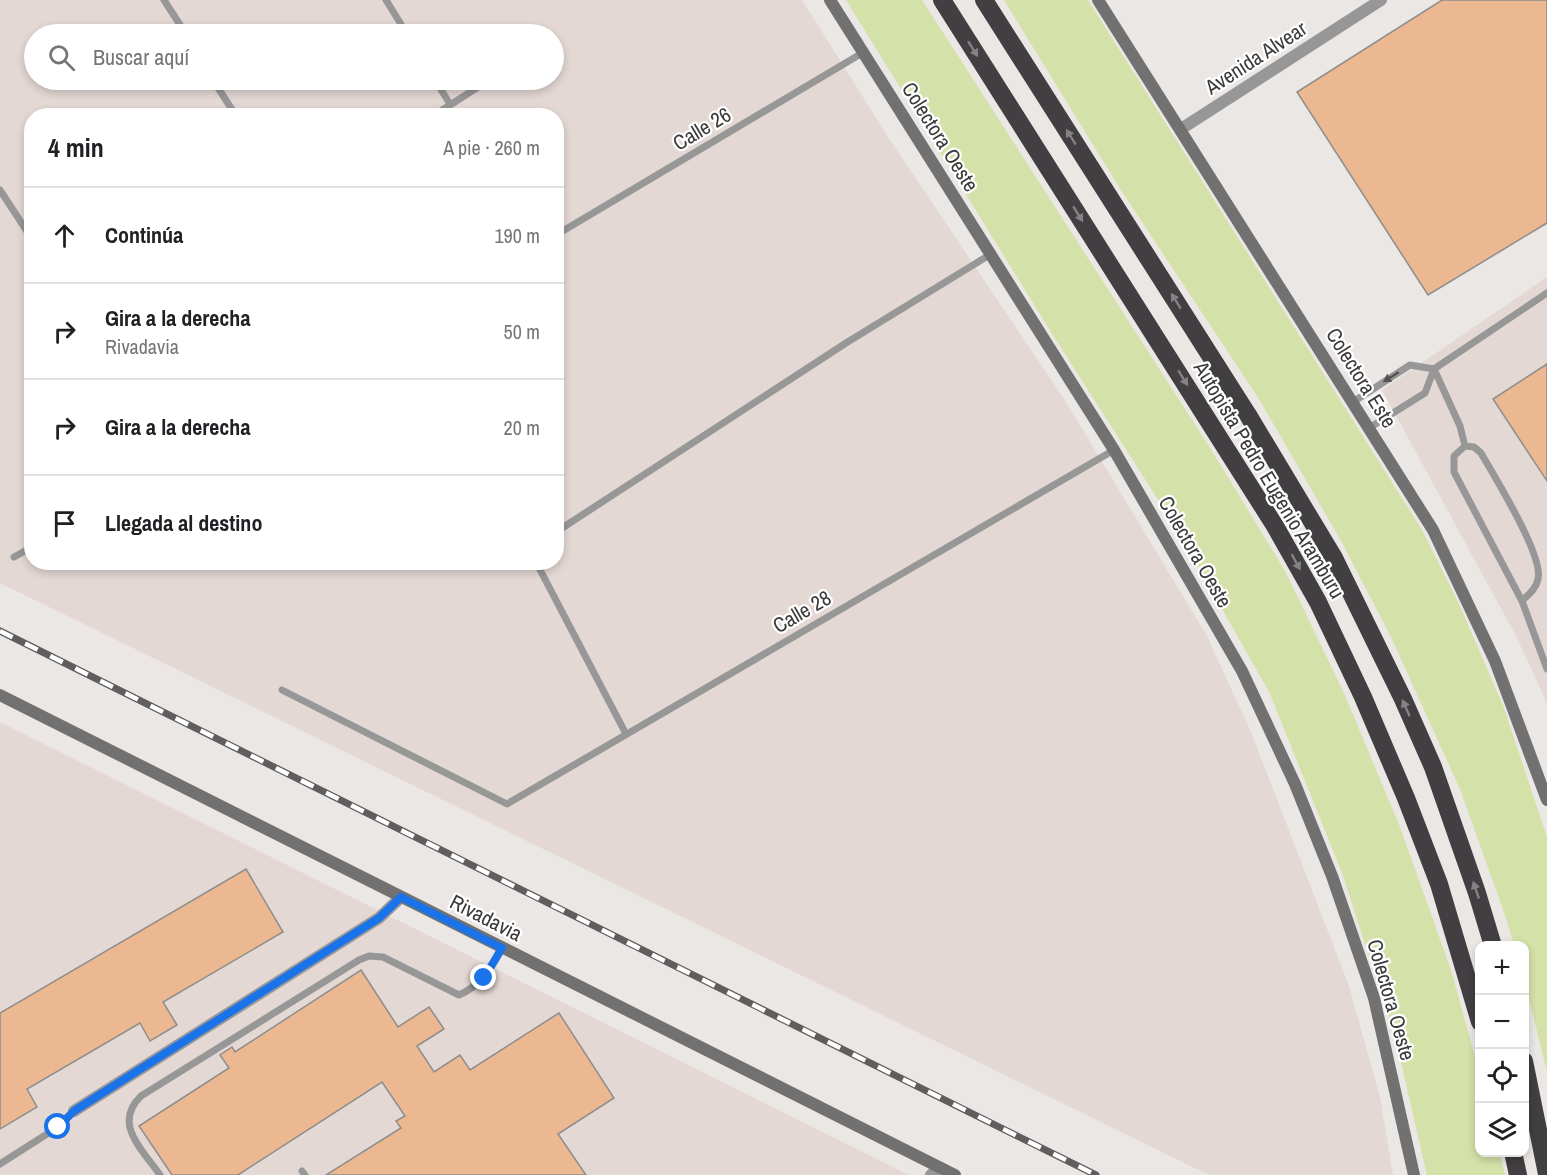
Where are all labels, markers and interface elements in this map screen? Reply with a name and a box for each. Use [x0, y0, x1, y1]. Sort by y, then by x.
street label: Avenida Alvear [1199, 14, 1312, 102]
search box [24, 24, 564, 90]
icon: search [45, 41, 78, 74]
one-way arrow [968, 41, 979, 57]
text: Buscar aquí [93, 42, 189, 72]
street label: Colectora Oeste [895, 76, 986, 197]
street label: Calle 26 [667, 100, 736, 157]
one-way arrow [1065, 129, 1076, 145]
text: 4 min [48, 130, 104, 165]
text: A pie · 260 m [443, 134, 540, 161]
one-way arrow [1072, 206, 1083, 222]
icon: ahead [48, 219, 81, 252]
text: Continúa [105, 220, 183, 250]
text: 190 m [494, 222, 540, 249]
one-way arrow [1170, 293, 1181, 309]
text: Gira a la derecha [105, 303, 250, 333]
icon: right [48, 315, 81, 348]
text: 50 m [504, 318, 540, 345]
street label: Colectora Este [1319, 322, 1404, 433]
text: Rivadavia [105, 333, 179, 360]
street label: Autopista Pedro Eugenio Aramburu [1186, 355, 1352, 604]
one-way arrow [1177, 370, 1188, 386]
one-way arrow [1383, 372, 1400, 383]
icon: right [48, 411, 81, 444]
text: Gira a la derecha [105, 412, 250, 442]
text: 20 m [504, 414, 540, 441]
street label: Colectora Oeste [1152, 491, 1239, 613]
icon: arrive [48, 507, 81, 540]
text: Llegada al destino [105, 508, 262, 538]
one-way arrow [1291, 554, 1301, 571]
street label: Calle 28 [767, 583, 836, 640]
one-way arrow [1402, 699, 1411, 716]
one-way arrow [1471, 881, 1480, 899]
street label: Rivadavia [445, 887, 528, 948]
street label: Colectora Oeste [1360, 936, 1423, 1064]
map controls [1475, 941, 1529, 1157]
button: + [1475, 941, 1529, 995]
route end [470, 964, 496, 990]
button: − [1475, 995, 1529, 1049]
button: locate [1475, 1049, 1529, 1103]
button: layers [1475, 1103, 1529, 1157]
route start [44, 1113, 70, 1139]

